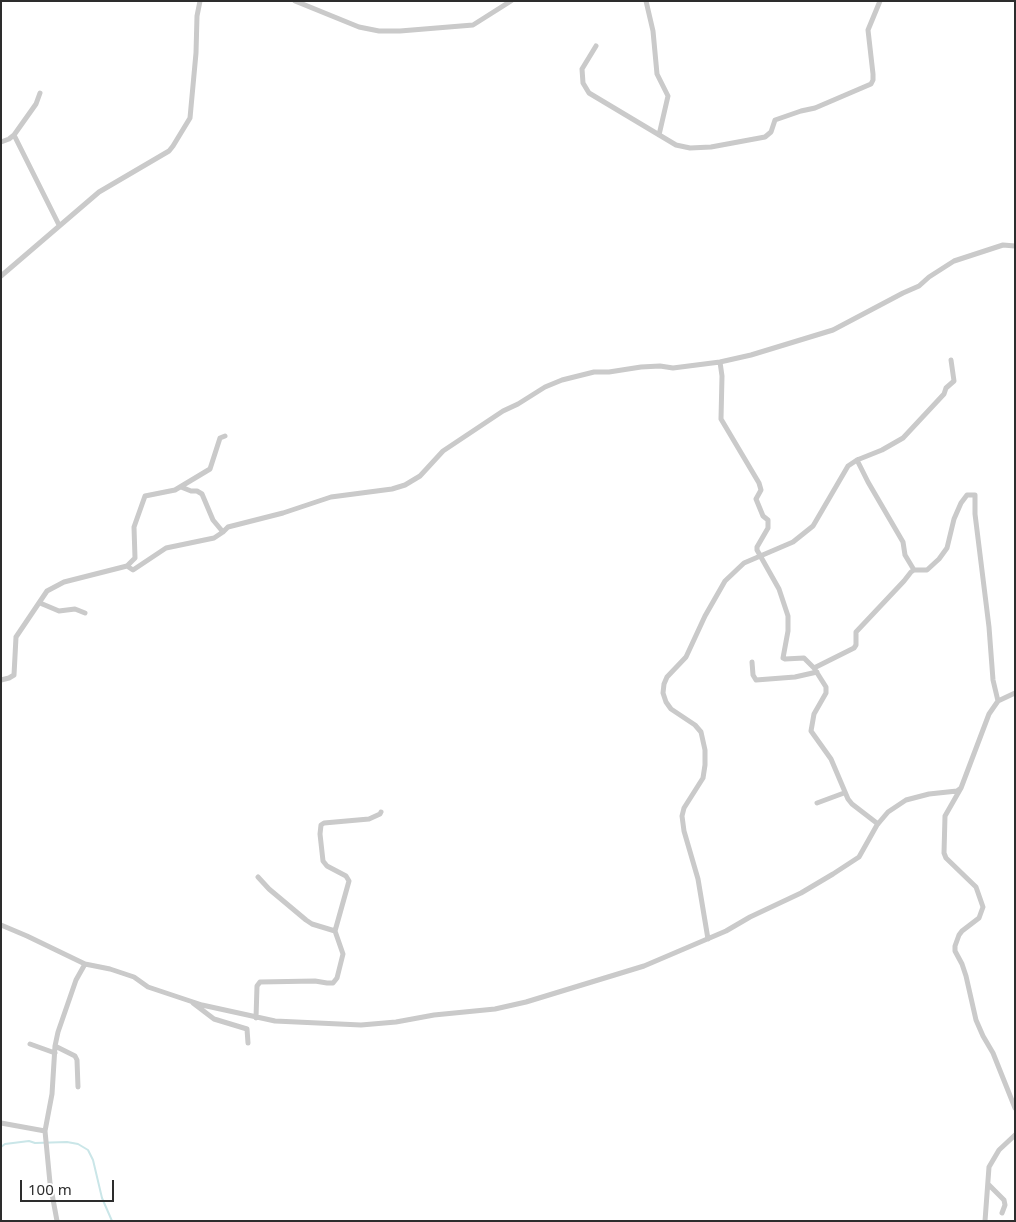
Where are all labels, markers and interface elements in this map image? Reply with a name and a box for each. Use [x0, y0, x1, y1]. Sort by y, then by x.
scale bar [22, 1170, 116, 1202]
text: 100 m [28, 1179, 72, 1199]

